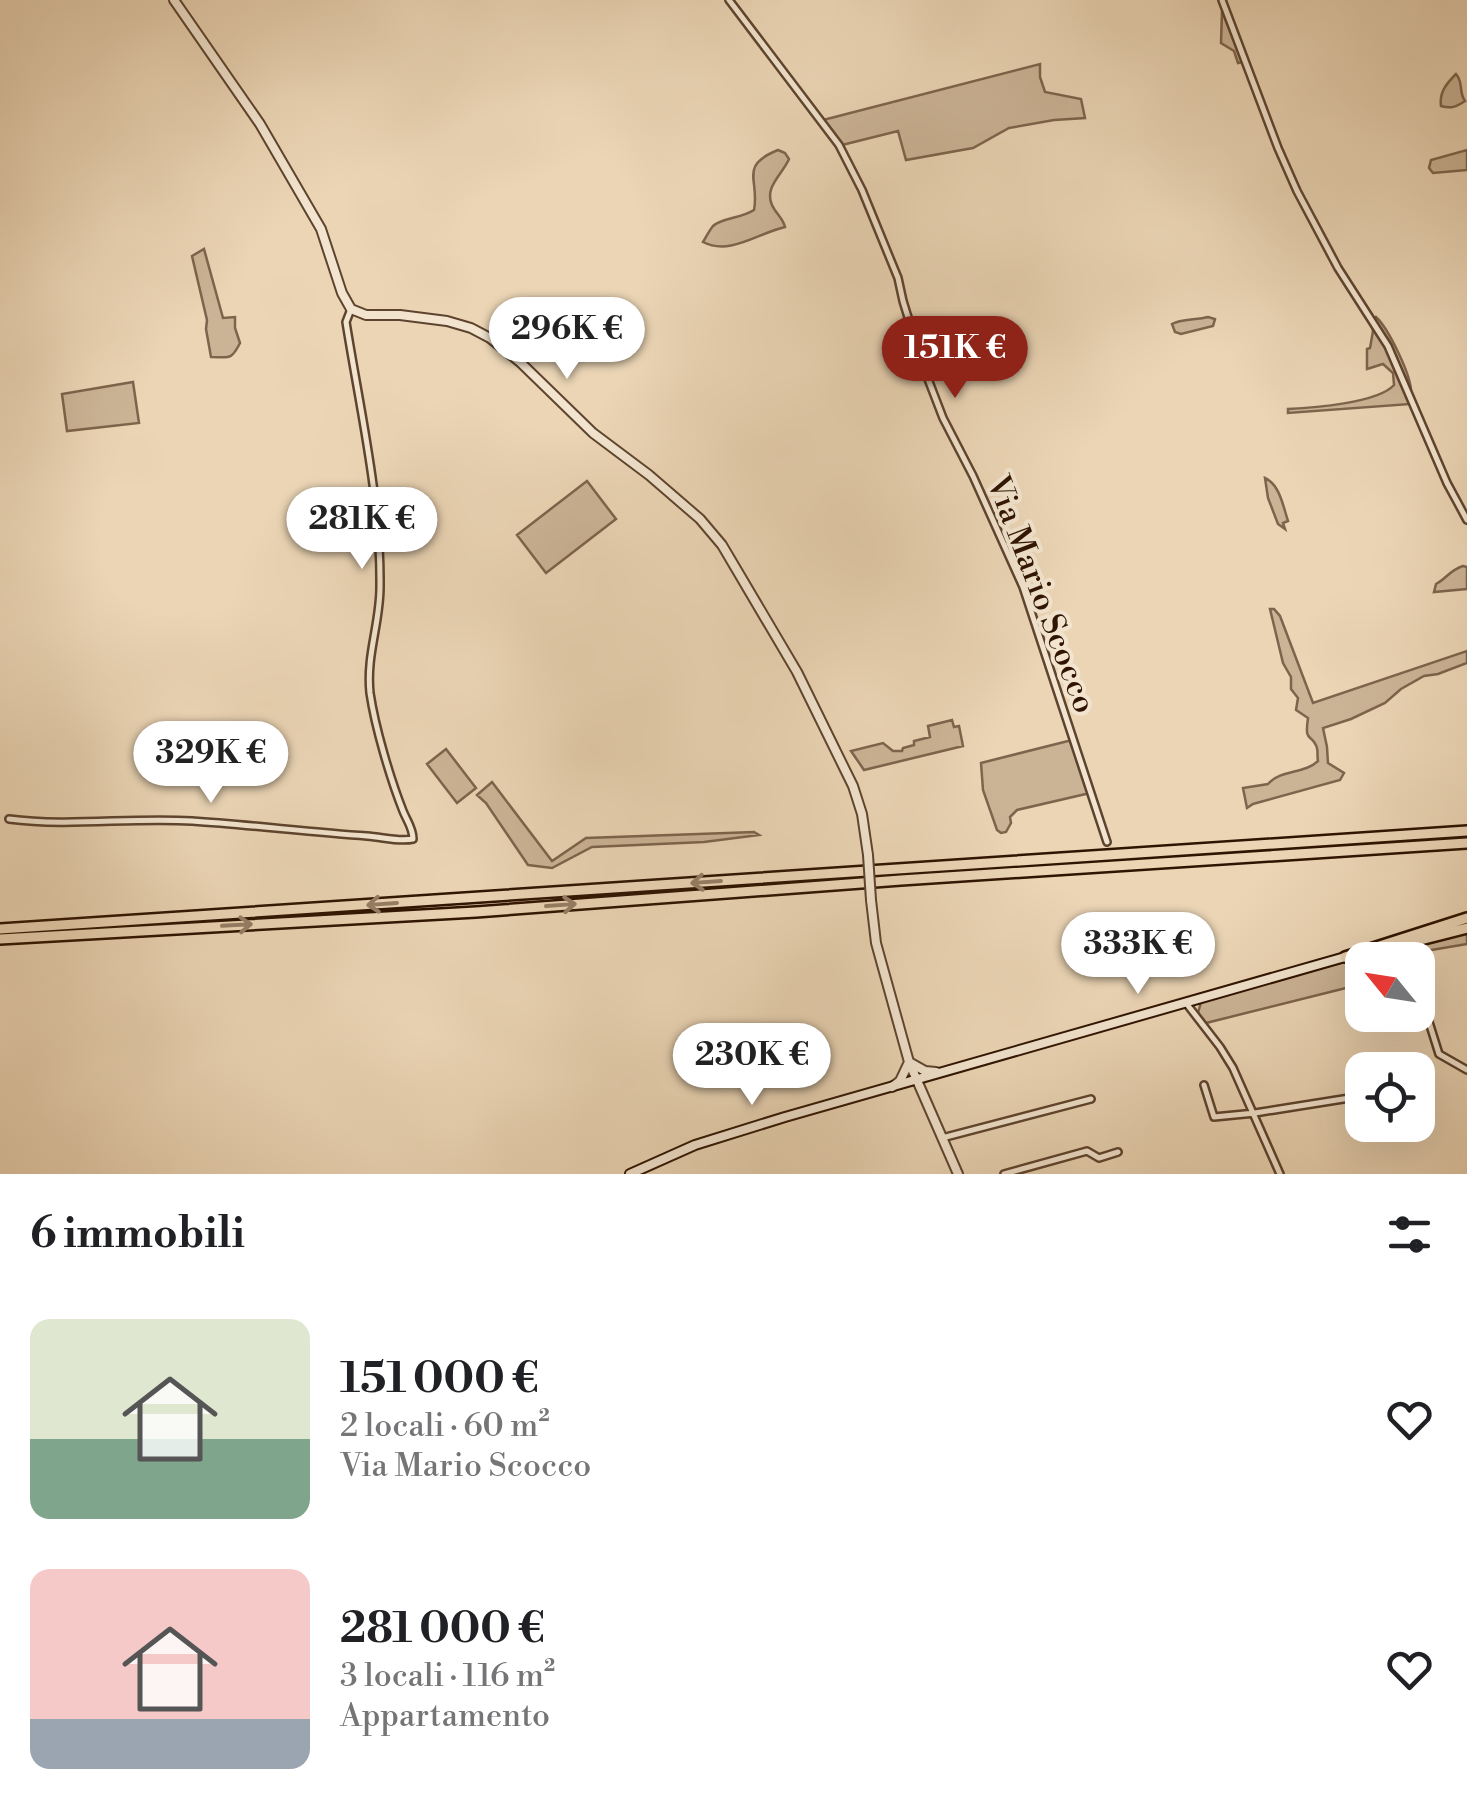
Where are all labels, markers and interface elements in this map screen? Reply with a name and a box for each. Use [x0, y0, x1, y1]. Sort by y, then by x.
pin: 296K € [486, 297, 648, 382]
text: 296K € [511, 309, 623, 349]
pin: 151K € [874, 316, 1036, 401]
text: 151K € [904, 328, 1006, 368]
street label: Via Mario Scocco [977, 469, 1105, 719]
pin: 281K € [281, 487, 443, 572]
text: 281K € [308, 499, 416, 539]
pin: 329K € [130, 721, 292, 806]
text: 329K € [155, 733, 267, 773]
one-way arrow [691, 873, 723, 892]
one-way arrow [366, 895, 398, 914]
one-way arrow [545, 896, 577, 915]
pin: 333K € [1057, 912, 1219, 997]
one-way arrow [221, 915, 253, 934]
text: 333K € [1083, 924, 1193, 964]
north arrow [1345, 942, 1435, 1032]
map controls [1345, 942, 1435, 1142]
pin: 230K € [671, 1023, 833, 1108]
text: 230K € [695, 1035, 809, 1075]
button: locate [1345, 1052, 1435, 1142]
icon: filters [1382, 1207, 1437, 1262]
text: 6 immobili [30, 1208, 245, 1261]
text: 151 000 € [340, 1353, 539, 1406]
icon: home [110, 1359, 230, 1479]
icon: heart [1382, 1392, 1437, 1447]
text: 2 locali · 60 m² [340, 1406, 550, 1446]
text: Via Mario Scocco [340, 1446, 591, 1486]
text: 281 000 € [340, 1603, 545, 1656]
icon: home [110, 1609, 230, 1729]
icon: heart [1382, 1642, 1437, 1697]
text: 3 locali · 116 m² [340, 1656, 555, 1696]
text: Appartamento [340, 1696, 550, 1736]

